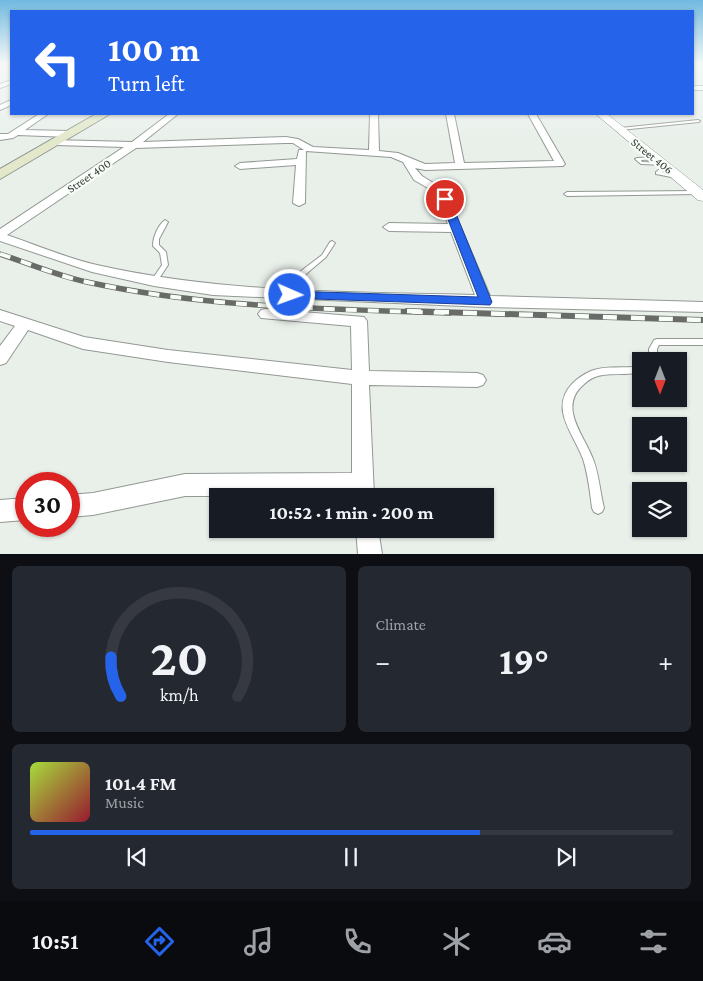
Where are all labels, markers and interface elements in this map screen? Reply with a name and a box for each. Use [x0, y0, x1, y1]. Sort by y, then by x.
icon: left [25, 30, 90, 95]
text: 100 m [108, 30, 200, 69]
text: Turn left [108, 71, 185, 96]
street label: Street 406 [628, 135, 676, 177]
street label: Street 400 [64, 156, 114, 196]
pin [424, 178, 466, 220]
icon: arrive [431, 185, 459, 213]
position arrow [263, 268, 315, 320]
north arrow [632, 352, 688, 408]
map controls [632, 352, 687, 537]
button: sound [632, 417, 687, 472]
speed limit sign: 30 [15, 472, 80, 537]
button: layers [632, 482, 687, 537]
text: 10:52 · 1 min · 200 m [269, 502, 434, 523]
text: Climate [376, 616, 426, 633]
text: 20 [150, 628, 208, 686]
text: 19° [499, 640, 549, 682]
text: − [376, 646, 390, 677]
text: + [658, 646, 673, 677]
text: km/h [159, 685, 198, 705]
text: 101.4 FM [105, 773, 176, 794]
text: Music [105, 794, 144, 811]
icon: previous [123, 843, 151, 871]
icon: pause [337, 843, 365, 871]
icon: next [552, 843, 580, 871]
icon: directions [142, 924, 177, 959]
icon: music [241, 924, 276, 959]
icon: phone [340, 924, 375, 959]
icon: climate [439, 924, 474, 959]
icon: car [537, 924, 572, 959]
icon: filters [636, 924, 671, 959]
text: 10:51 [32, 929, 79, 954]

